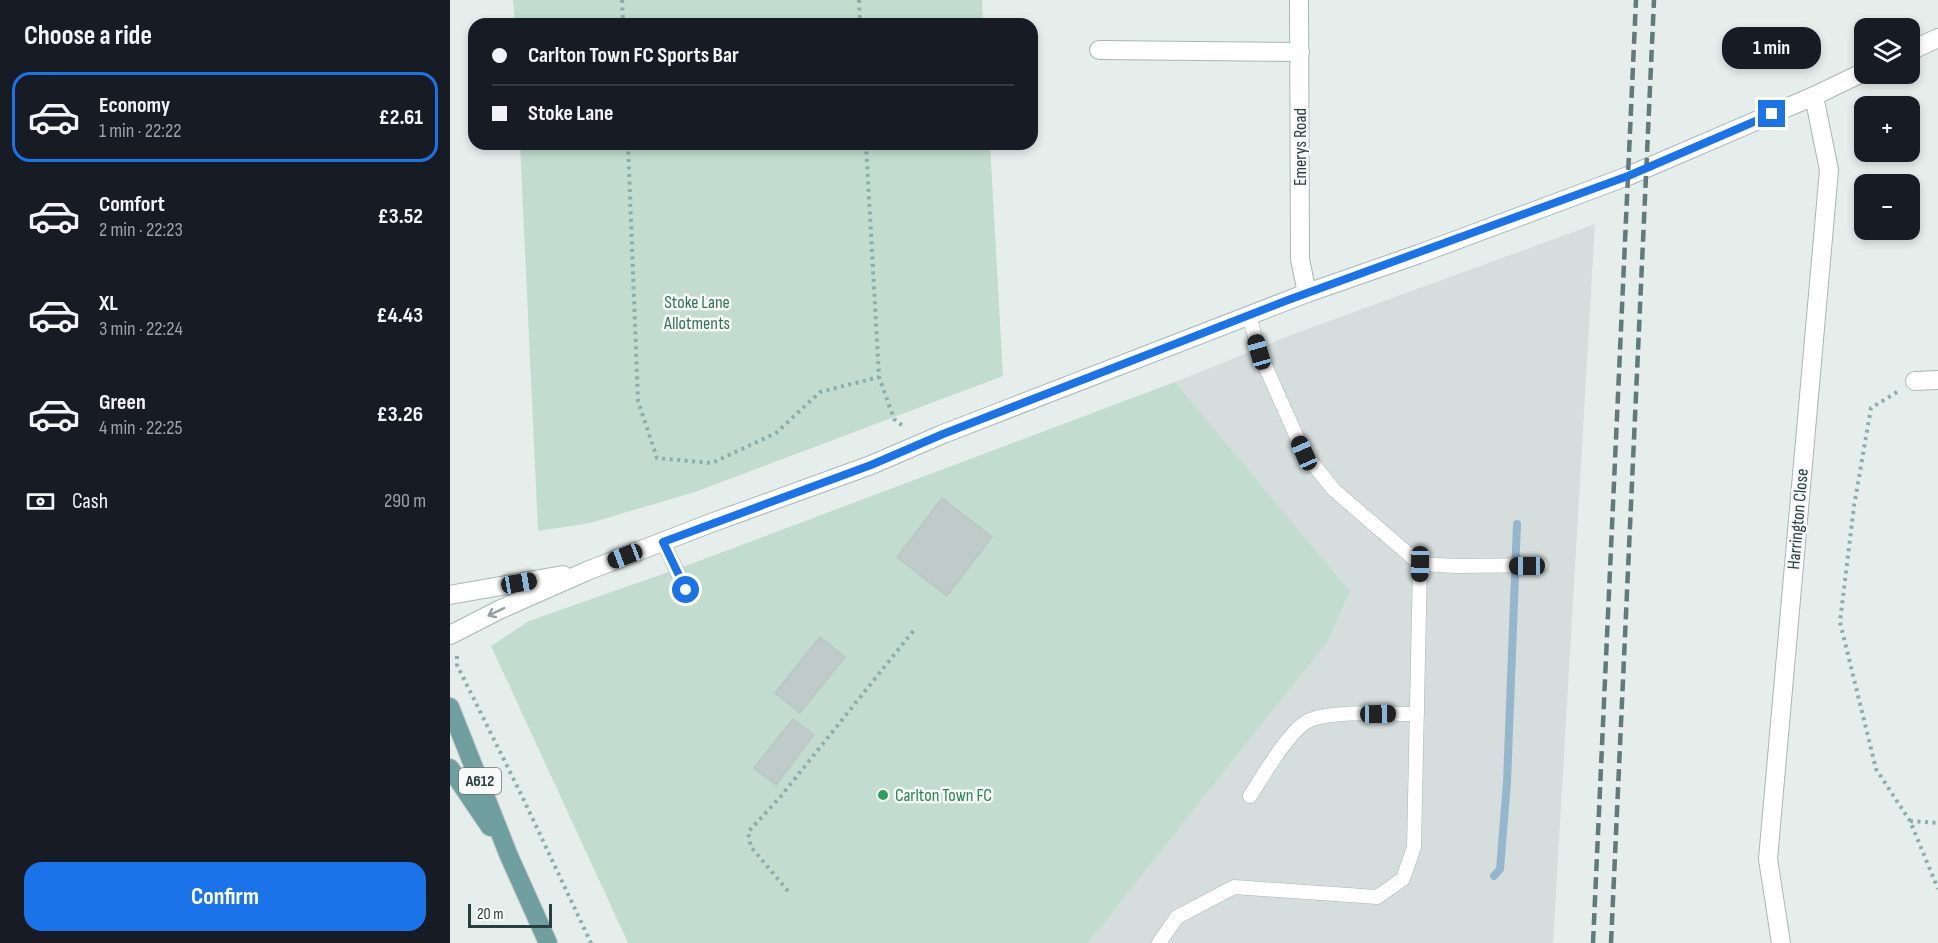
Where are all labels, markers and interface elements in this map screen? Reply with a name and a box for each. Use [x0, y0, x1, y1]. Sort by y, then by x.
map controls [1854, 18, 1920, 240]
button: layers [1854, 18, 1920, 84]
text: Choose a ride [24, 20, 152, 52]
callout: 1 min [1722, 27, 1822, 69]
text: 1 min [1753, 36, 1790, 60]
text: Carlton Town FC Sports Bar [528, 42, 739, 69]
icon: car [27, 90, 81, 144]
text: Economy [99, 92, 170, 119]
button: + [1854, 96, 1920, 162]
text: Stoke Lane [528, 100, 613, 127]
route end [1758, 100, 1785, 127]
text: £2.61 [379, 104, 423, 131]
street label: Emerys Road [1290, 108, 1311, 186]
text: 1 min · 22:22 [99, 119, 181, 143]
button: − [1854, 174, 1920, 240]
icon: car [27, 189, 81, 243]
text: Comfort [99, 191, 165, 218]
text: £3.52 [378, 203, 423, 230]
text: 2 min · 22:23 [99, 218, 183, 242]
icon: car [27, 288, 81, 342]
text: XL [99, 290, 118, 317]
park label: Stoke Lane Allotments [663, 292, 730, 334]
text: £4.43 [376, 302, 423, 329]
text: 3 min · 22:24 [99, 317, 183, 341]
car [1245, 332, 1273, 372]
icon: car [27, 387, 81, 441]
text: Green [99, 389, 146, 416]
text: £3.26 [376, 401, 423, 428]
text: 4 min · 22:25 [99, 416, 183, 440]
car [1288, 433, 1320, 473]
street label: Harrington Close [1783, 468, 1813, 570]
icon: cash [24, 485, 57, 518]
text: Cash [72, 488, 108, 515]
text: 290 m [384, 489, 426, 513]
car [605, 541, 645, 571]
car [1411, 546, 1429, 582]
car [1509, 557, 1545, 575]
car [500, 571, 538, 595]
route start [672, 576, 699, 603]
one-way arrow [487, 607, 505, 618]
car [1360, 705, 1396, 723]
road number: A612 [459, 768, 501, 794]
place label: Carlton Town FC [895, 785, 992, 806]
marker: Carlton Town FC [876, 788, 890, 802]
button: Confirm [24, 862, 426, 931]
scale bar [468, 901, 552, 928]
text: 20 m [477, 905, 504, 924]

